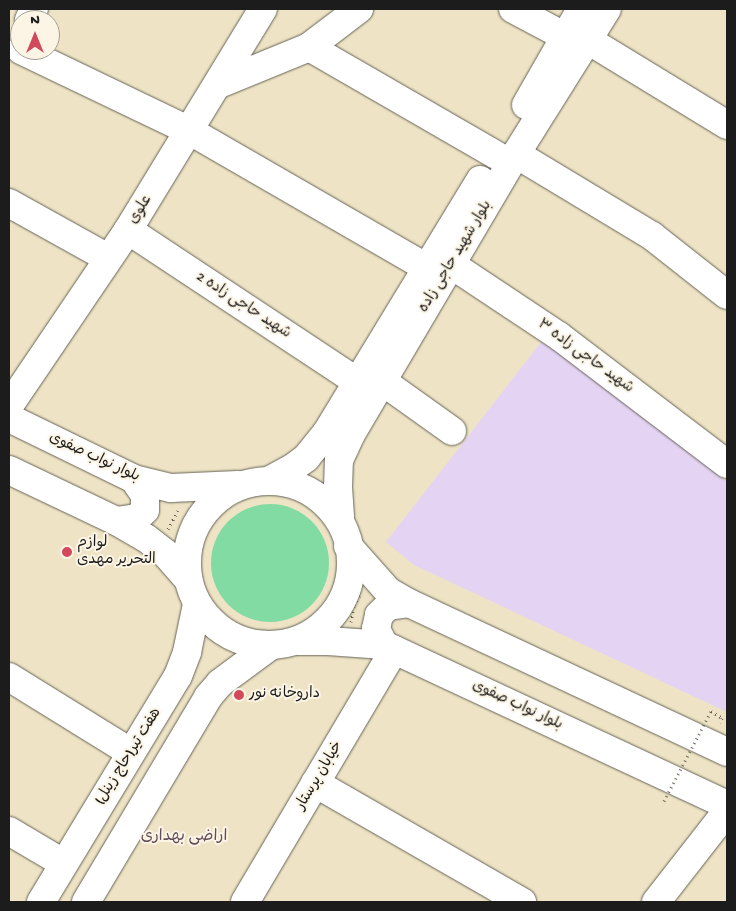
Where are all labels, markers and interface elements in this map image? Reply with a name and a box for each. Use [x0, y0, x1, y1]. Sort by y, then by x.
north arrow [10, 10, 60, 60]
text: N [30, 12, 40, 29]
street label: علوی [125, 192, 157, 228]
street label: بلوار شهید حاجی زاده [415, 198, 497, 316]
street label: شهید حاجی زاده 2 [192, 269, 294, 343]
street label: شهید حاجی زاده ۳ [533, 316, 637, 398]
street label: بلوار نواب صفوی [46, 429, 142, 487]
place label: لوازم التحریر مهدی [77, 534, 156, 569]
marker: لوازم التحریر مهدی [61, 546, 73, 558]
street label: بلوار نواب صفوی [469, 677, 565, 735]
place label: داروخانه نور [249, 686, 320, 704]
marker: داروخانه نور [233, 689, 245, 701]
street label: هفت تیر(حاج زینل) [92, 705, 166, 809]
street label: خیابان پرستار [292, 738, 348, 814]
district label: اراضی بهداری [141, 828, 227, 848]

